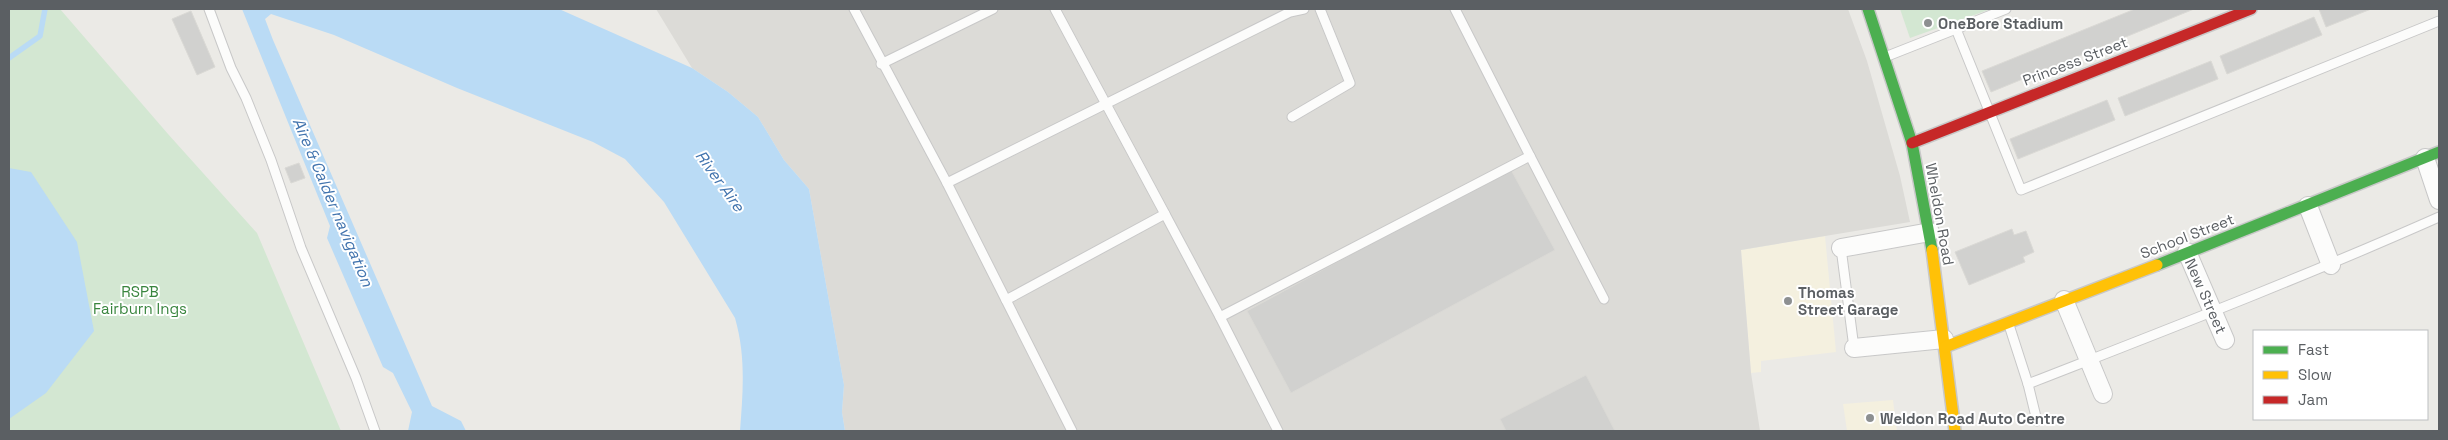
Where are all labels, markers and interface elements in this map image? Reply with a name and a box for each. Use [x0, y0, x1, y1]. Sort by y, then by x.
place label: OneBore Stadium [1938, 14, 2063, 33]
marker: OneBore Stadium [1922, 17, 1934, 29]
street label: Princess Street [2020, 32, 2130, 90]
water label: Aire & Calder navigation [288, 114, 379, 291]
water label: River Aire [691, 146, 750, 216]
street label: Wheldon Road [1922, 161, 1958, 267]
street label: School Street [2137, 209, 2237, 263]
street label: New Street [2181, 255, 2231, 337]
park label: RSPB Fairburn Ings [93, 282, 187, 318]
place label: Thomas Street Garage [1798, 283, 1899, 319]
marker: Thomas Street Garage [1782, 295, 1794, 307]
legend [2253, 330, 2428, 420]
text: Fast [2298, 340, 2329, 359]
text: Slow [2298, 365, 2332, 384]
text: Jam [2298, 390, 2328, 409]
place label: Weldon Road Auto Centre [1880, 409, 2065, 428]
marker: Weldon Road Auto Centre [1864, 412, 1876, 424]

